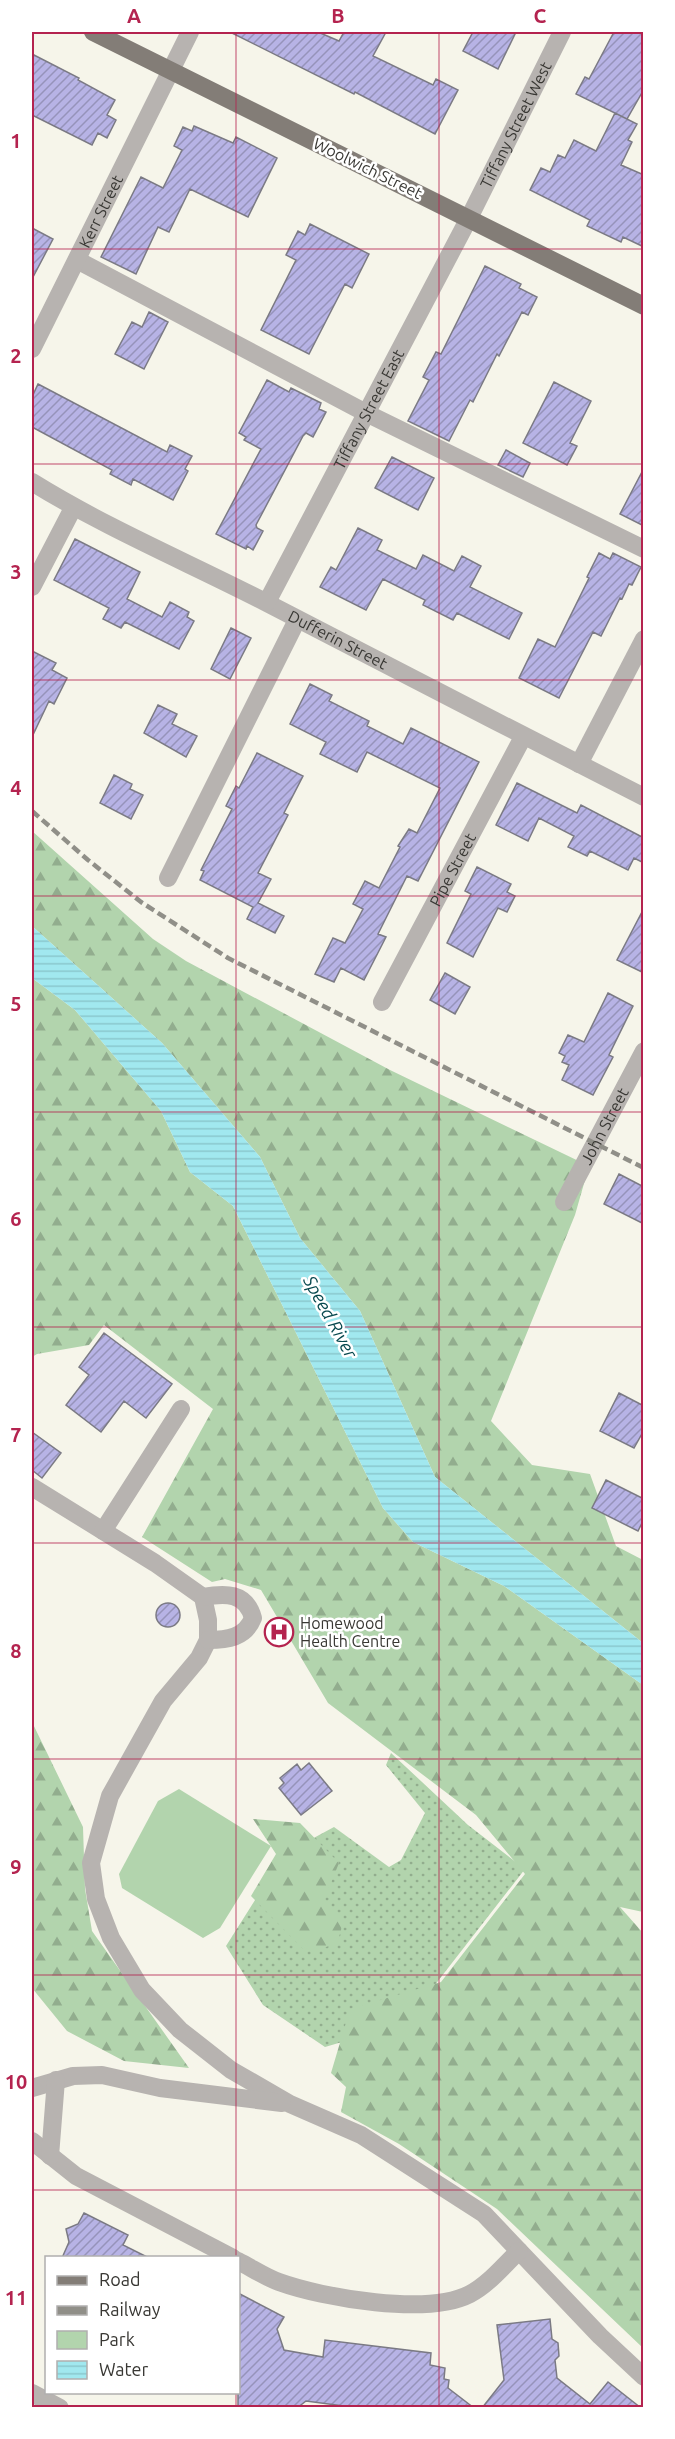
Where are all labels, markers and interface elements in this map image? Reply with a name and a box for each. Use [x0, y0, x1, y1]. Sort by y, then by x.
text: A [127, 4, 141, 27]
text: B [331, 4, 345, 27]
text: C [534, 4, 547, 27]
street label: Tiffany Street West [476, 58, 555, 191]
text: 1 [10, 129, 22, 152]
street label: Woolwich Street [311, 134, 426, 202]
street label: Kerr Street [75, 171, 127, 251]
text: 2 [10, 344, 22, 367]
street label: Tiffany Street East [330, 345, 408, 472]
text: 3 [10, 560, 22, 583]
street label: Dufferin Street [285, 606, 391, 673]
text: 4 [10, 776, 22, 799]
street label: Pipe Street [426, 829, 480, 909]
text: 5 [10, 992, 22, 1015]
street label: John Street [577, 1084, 632, 1167]
text: 6 [10, 1207, 22, 1230]
water label: Speed River [300, 1271, 362, 1362]
text: 7 [10, 1423, 22, 1446]
place label: Homewood Health Centre [300, 1614, 400, 1650]
hospital icon: Homewood Health Centre [263, 1616, 295, 1648]
text: 8 [10, 1639, 22, 1662]
text: 9 [10, 1855, 22, 1878]
text: 10 [5, 2070, 27, 2093]
legend [45, 2256, 240, 2394]
text: Road [99, 2269, 141, 2289]
text: 11 [5, 2286, 27, 2309]
text: Railway [99, 2299, 161, 2319]
text: Park [99, 2329, 135, 2349]
text: Water [99, 2359, 149, 2379]

